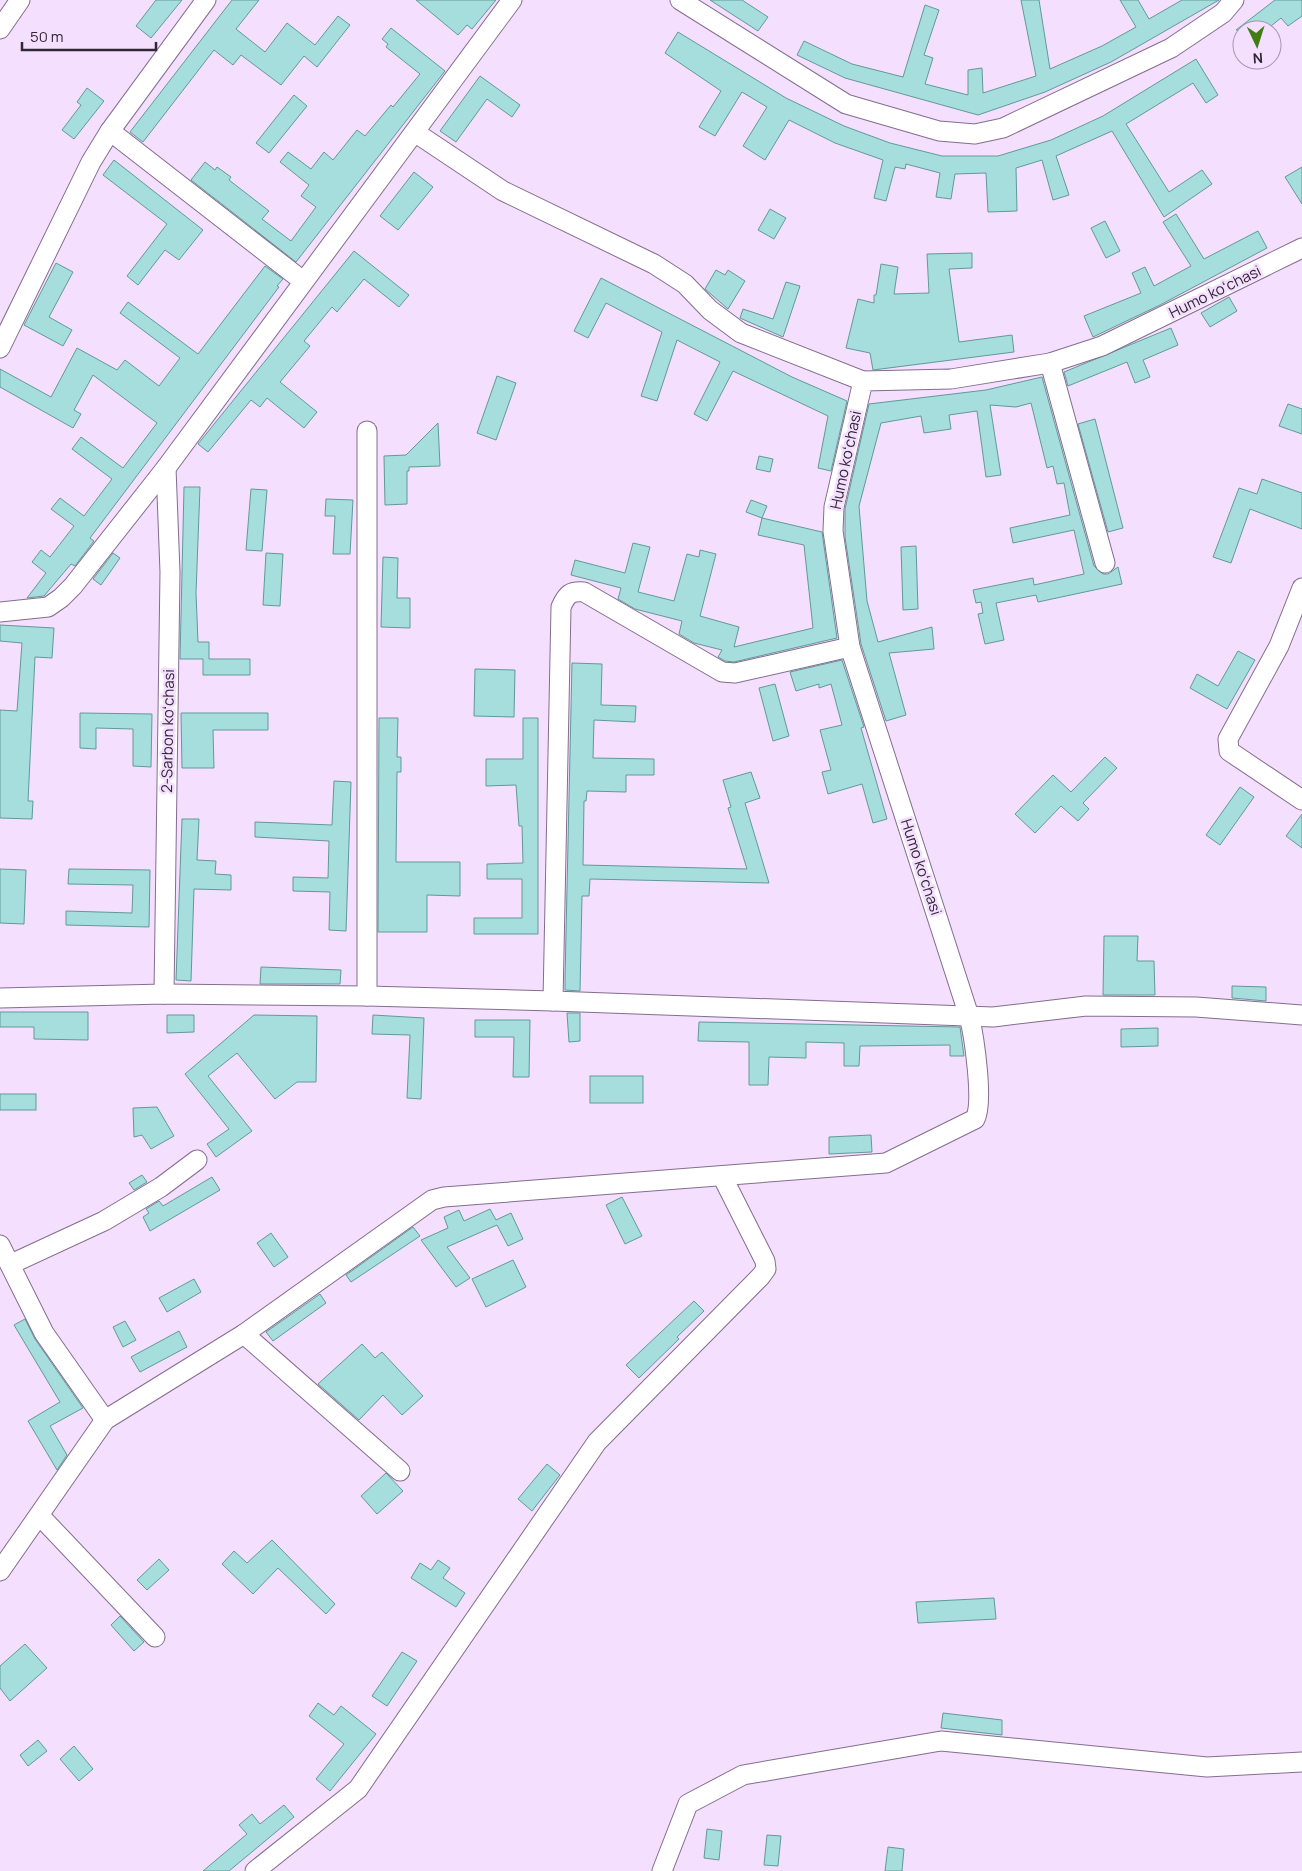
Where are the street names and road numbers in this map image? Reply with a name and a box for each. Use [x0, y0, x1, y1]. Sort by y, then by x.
street label: Humo koʻchasi [1165, 260, 1264, 323]
street label: Humo koʻchasi [825, 409, 866, 511]
street label: 2-Sarbon koʻchasi [156, 669, 179, 793]
street label: Humo koʻchasi [896, 816, 947, 918]

